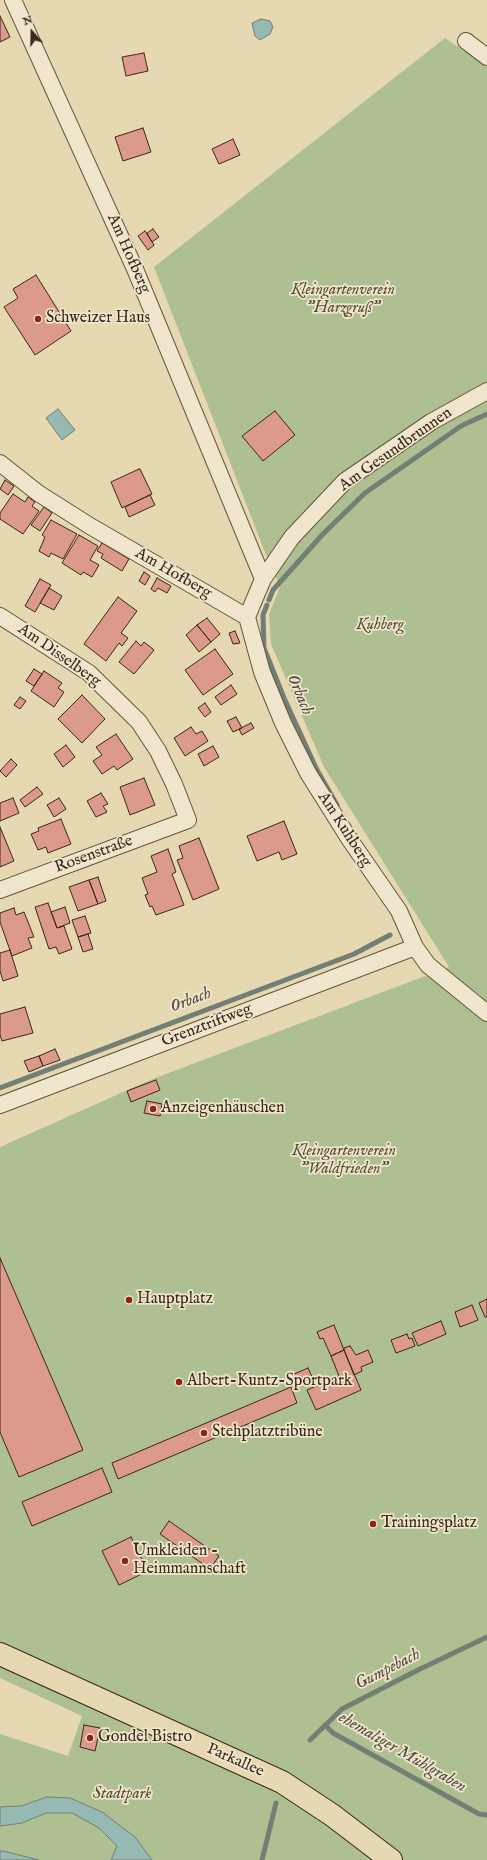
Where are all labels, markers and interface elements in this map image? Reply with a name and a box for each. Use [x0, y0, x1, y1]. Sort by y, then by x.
north arrow [12, 12, 52, 52]
text: N [21, 13, 35, 29]
street label: Am Hofberg [102, 211, 154, 297]
park label: Kleingartenverein "Harzgruß" [291, 281, 395, 319]
place label: Schweizer Haus [46, 309, 150, 329]
marker: Schweizer Haus [33, 314, 43, 324]
street label: Am Gesundbrunnen [336, 404, 456, 496]
street label: Am Hofberg [131, 544, 215, 604]
park label: Kuhberg [356, 616, 404, 636]
street label: Am Disselberg [14, 620, 104, 692]
water label: Orbach [281, 672, 317, 718]
street label: Am Kuhberg [313, 789, 375, 871]
street label: Rosenstraße [52, 832, 136, 878]
water label: Orbach [168, 984, 214, 1018]
street label: Grenztriftweg [159, 1000, 255, 1052]
place label: Anzeigenhäuschen [161, 1099, 284, 1119]
marker: Anzeigenhäuschen [148, 1104, 158, 1114]
park label: Kleingartenverein "Waldfrieden" [292, 1142, 396, 1180]
place label: Hauptplatz [137, 1290, 213, 1310]
marker: Hauptplatz [124, 1295, 134, 1305]
place label: Albert-Kuntz-Sportpark [187, 1372, 352, 1392]
marker: Albert-Kuntz-Sportpark [174, 1377, 184, 1387]
place label: Stehplatztribüne [212, 1423, 323, 1443]
marker: Stehplatztribüne [199, 1428, 209, 1438]
place label: Trainingsplatz [381, 1514, 477, 1534]
marker: Trainingsplatz [368, 1519, 378, 1529]
place label: Umkleiden - Heimmannschaft [133, 1542, 246, 1580]
marker: Umkleiden - Heimmannschaft [120, 1556, 130, 1566]
water label: Gumpebach [352, 1645, 424, 1695]
water label: ehemaliger Mühlgraben [335, 1708, 469, 1798]
place label: Gondel Bistro [98, 1728, 192, 1748]
marker: Gondel Bistro [85, 1733, 95, 1743]
street label: Parkallee [203, 1740, 267, 1782]
park label: Stadtpark [93, 1785, 151, 1805]

